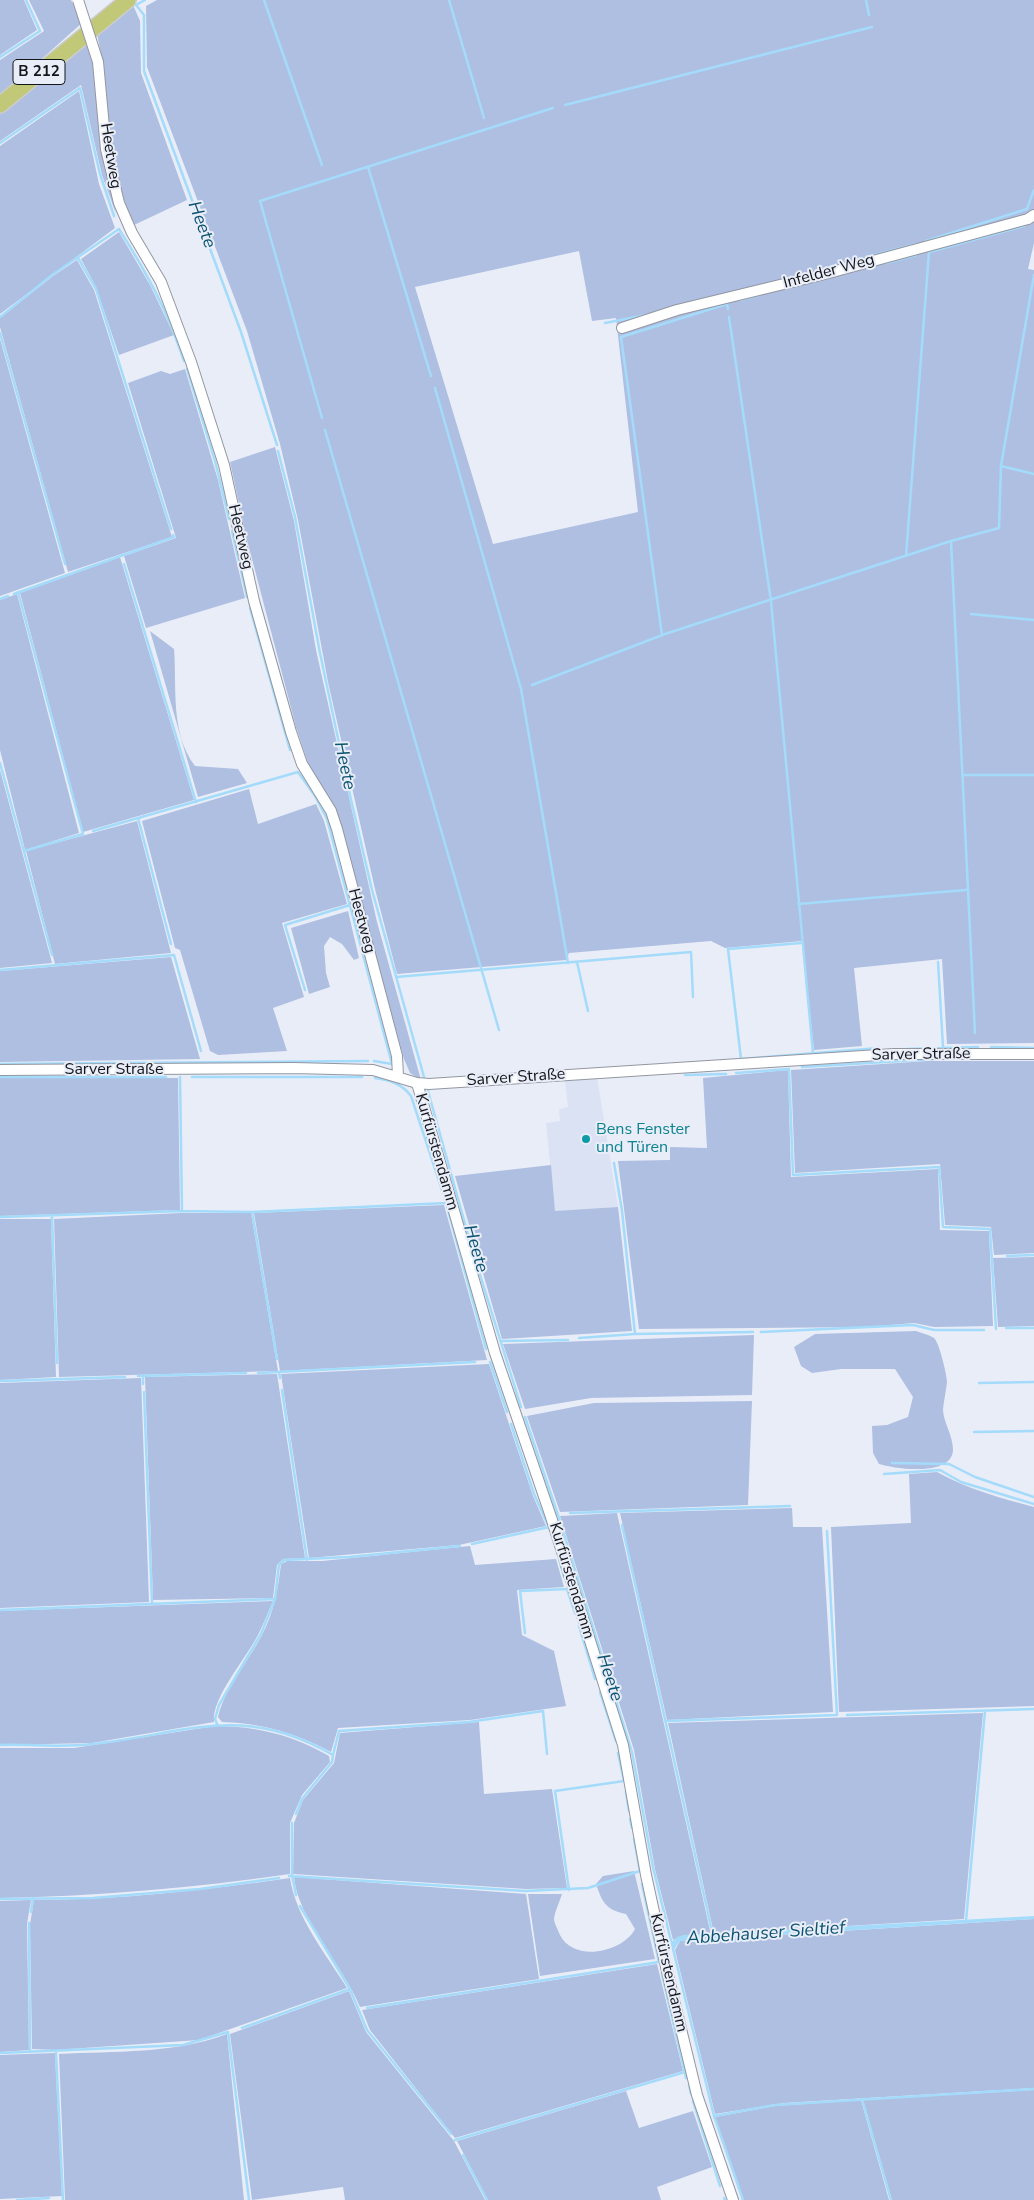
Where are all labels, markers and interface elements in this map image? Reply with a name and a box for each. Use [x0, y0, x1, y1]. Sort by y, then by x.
road number: B 212 [13, 60, 65, 84]
street label: Heetweg [95, 122, 125, 190]
water label: Heete [182, 198, 220, 252]
street label: Infelder Weg [781, 251, 877, 293]
street label: Heetweg [223, 503, 257, 571]
water label: Heete [328, 740, 360, 792]
street label: Heetweg [343, 887, 379, 955]
street label: Sarver Straße [871, 1045, 971, 1065]
street label: Sarver Straße [65, 1060, 163, 1080]
street label: Sarver Straße [466, 1065, 566, 1091]
street label: Kurfürstendamm [410, 1091, 462, 1213]
place label: Bens Fenster und Türen [596, 1120, 690, 1158]
marker: Bens Fenster und Türen [580, 1133, 592, 1145]
water label: Heete [458, 1223, 492, 1275]
street label: Kurfürstendamm [544, 1520, 598, 1642]
water label: Heete [591, 1652, 627, 1704]
street label: Kurfürstendamm [645, 1912, 691, 2034]
water label: Abbehauser Sieltief [686, 1918, 846, 1950]

